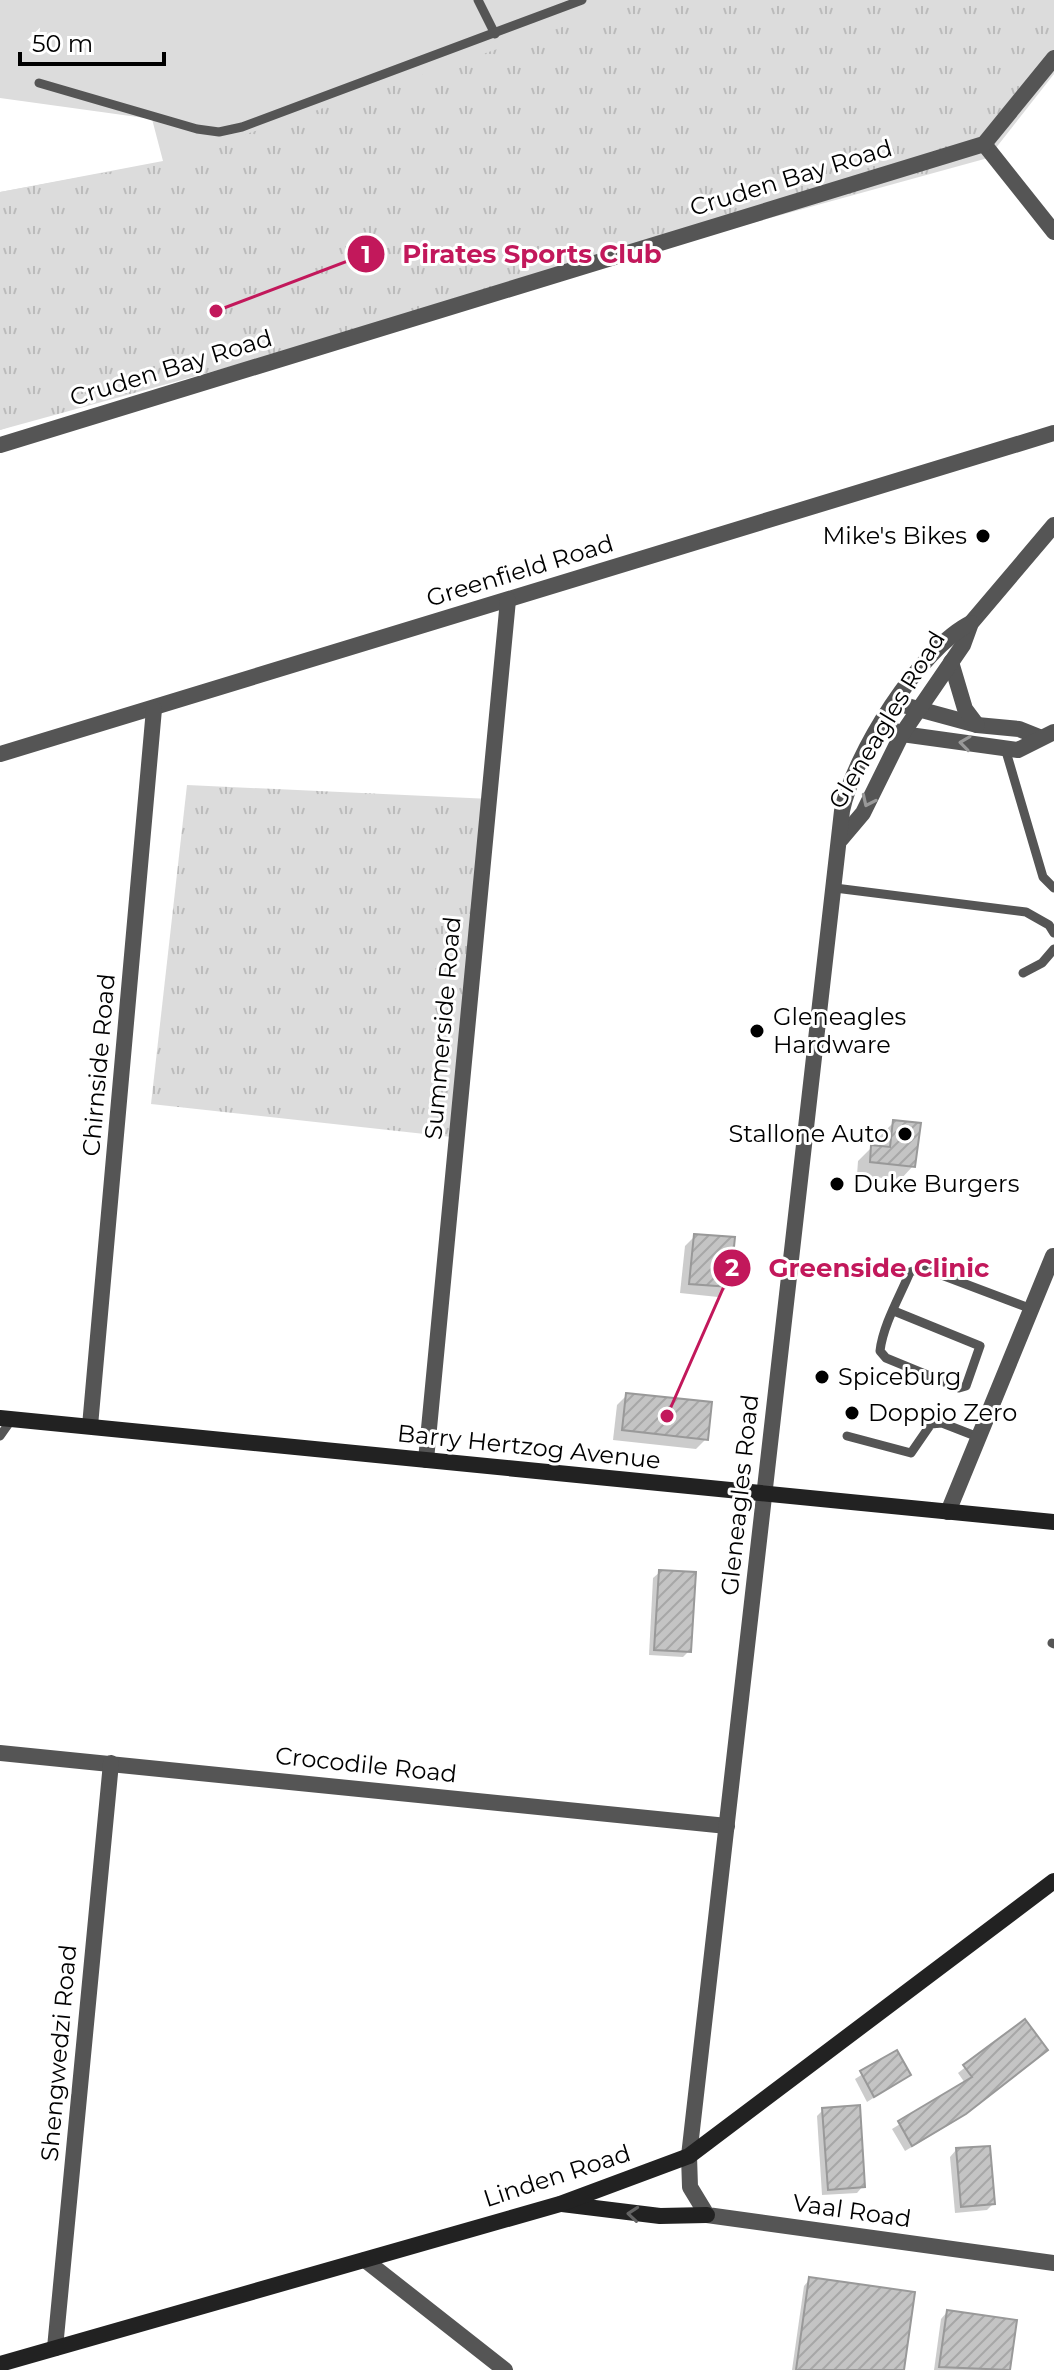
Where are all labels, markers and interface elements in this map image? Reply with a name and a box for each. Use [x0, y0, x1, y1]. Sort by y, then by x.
scale bar [20, 16, 164, 66]
text: 50 m [32, 29, 93, 58]
street label: Cruden Bay Road [686, 133, 895, 222]
callout: Pirates Sports Club [346, 229, 677, 279]
text: Pirates Sports Club [402, 238, 662, 270]
text: 1 [361, 240, 371, 269]
street label: Cruden Bay Road [66, 323, 275, 412]
place label: Mike's Bikes [822, 521, 967, 550]
marker: Mike's Bikes [974, 527, 992, 545]
street label: Greenfield Road [423, 528, 617, 613]
street label: Gleneagles Road [822, 626, 951, 814]
one-way arrow [958, 734, 971, 751]
one-way arrow [862, 793, 878, 807]
street label: Summerside Road [418, 915, 467, 1141]
street label: Chirnside Road [76, 972, 121, 1158]
place label: Gleneagles Hardware [773, 1002, 906, 1059]
marker: Gleneagles Hardware [748, 1022, 766, 1040]
place label: Stallone Auto [728, 1119, 889, 1148]
marker: Stallone Auto [896, 1125, 914, 1143]
place label: Duke Burgers [853, 1169, 1019, 1198]
marker: Duke Burgers [828, 1175, 846, 1193]
callout: Greenside Clinic [712, 1243, 1005, 1293]
text: Greenside Clinic [769, 1252, 989, 1284]
text: 2 [725, 1253, 739, 1282]
place label: Spiceburg [838, 1362, 961, 1391]
marker: Spiceburg [813, 1368, 831, 1386]
street label: Gleneagles Road [715, 1393, 764, 1597]
place label: Doppio Zero [868, 1398, 1017, 1427]
marker: Doppio Zero [843, 1404, 861, 1422]
street label: Barry Hertzog Avenue [396, 1418, 662, 1475]
street label: Crocodile Road [274, 1741, 458, 1788]
street label: Shengwedzi Road [35, 1943, 82, 2163]
street label: Linden Road [480, 2138, 634, 2213]
street label: Vaal Road [791, 2188, 913, 2233]
one-way arrow [626, 2206, 639, 2223]

